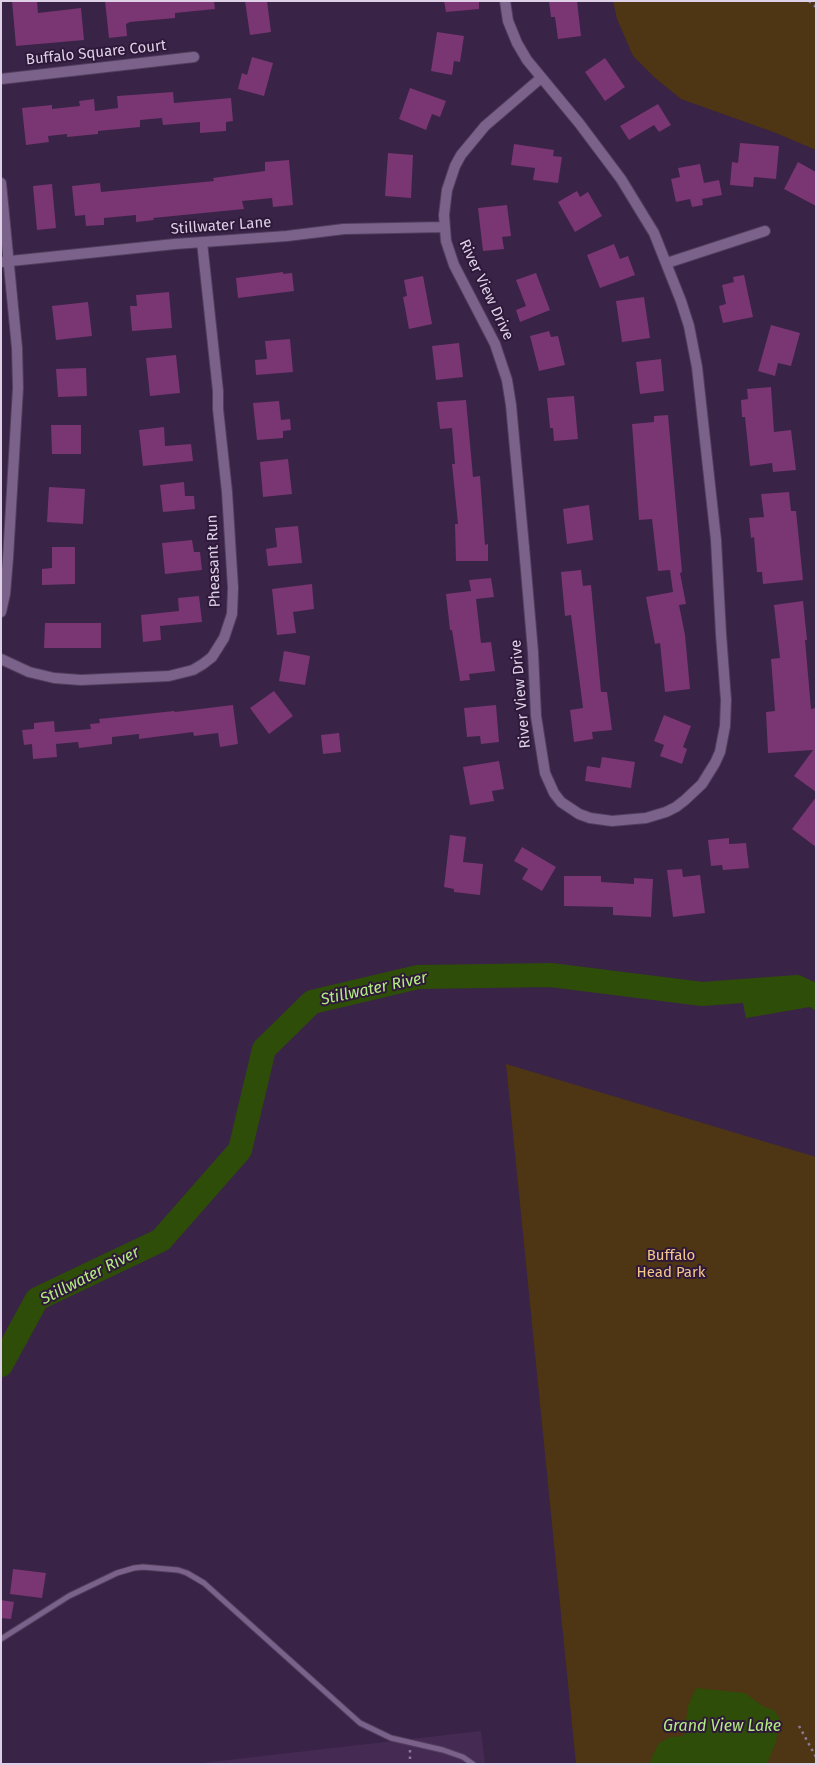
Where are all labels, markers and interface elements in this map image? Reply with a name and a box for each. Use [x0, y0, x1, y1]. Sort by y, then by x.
street label: Buffalo Square Court [25, 37, 167, 69]
street label: Stillwater Lane [170, 214, 272, 238]
street label: River View Drive [455, 237, 517, 343]
street label: Pheasant Run [203, 514, 225, 608]
street label: River View Drive [507, 639, 535, 749]
water label: Stillwater River [319, 968, 429, 1010]
water label: Stillwater River [37, 1243, 143, 1309]
park label: Buffalo Head Park [637, 1247, 705, 1282]
water label: Grand View Lake [663, 1717, 781, 1737]

